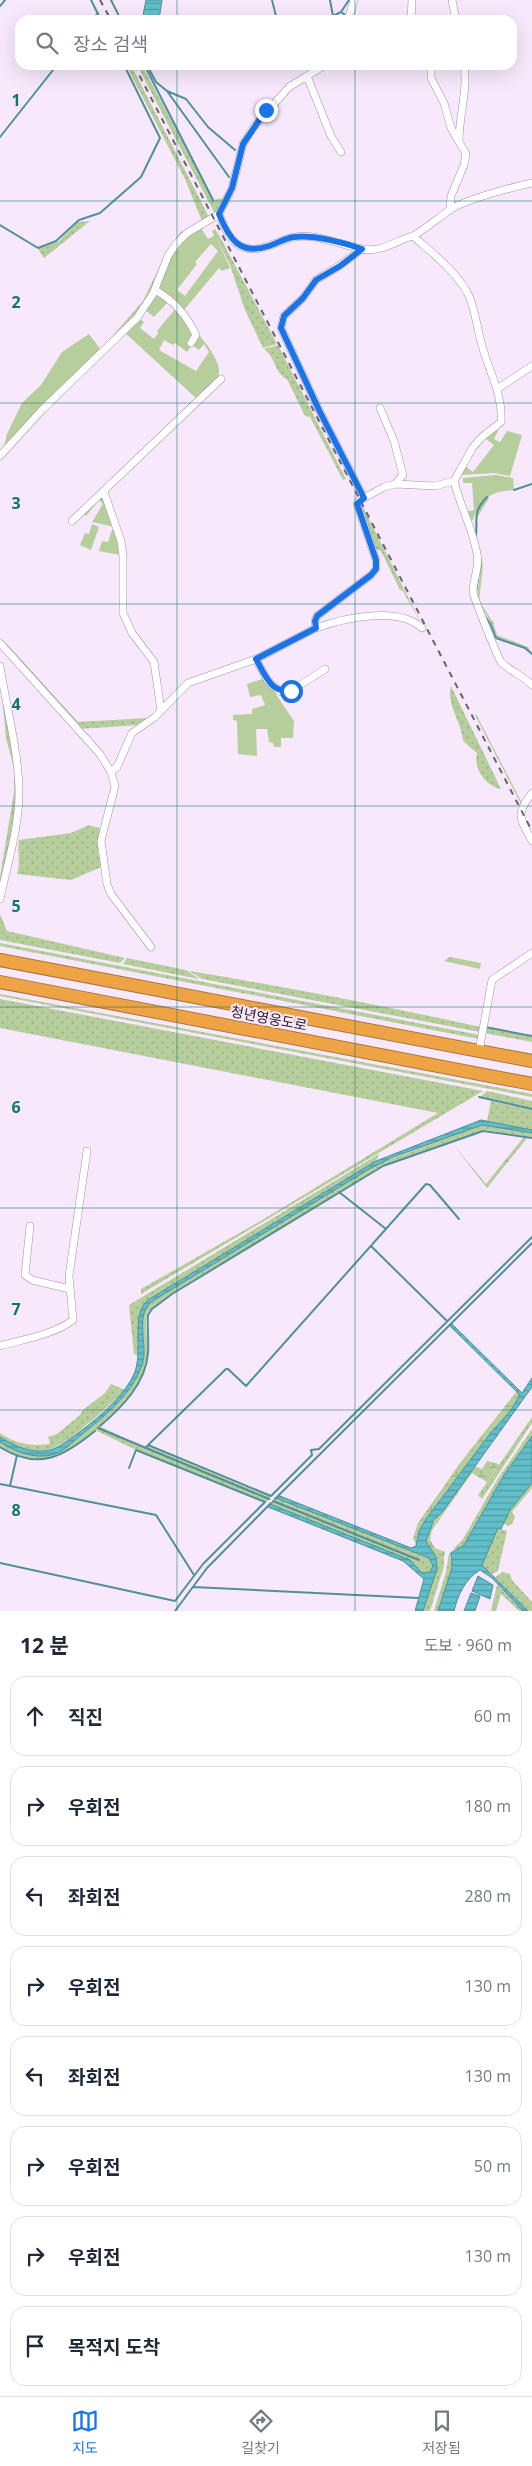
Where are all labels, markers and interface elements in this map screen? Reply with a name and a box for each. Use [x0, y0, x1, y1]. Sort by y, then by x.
search box [15, 15, 517, 70]
icon: search [33, 29, 61, 57]
text: 장소 검색 [73, 31, 148, 57]
text: 1 [11, 89, 21, 111]
route end [255, 99, 278, 122]
text: 2 [11, 291, 21, 313]
text: 3 [11, 492, 21, 514]
route start [280, 680, 303, 703]
text: 4 [11, 693, 21, 715]
text: 5 [11, 895, 21, 917]
street label: 청년영웅도로 [229, 1001, 309, 1035]
text: 6 [11, 1096, 21, 1118]
text: 7 [11, 1298, 21, 1320]
text: 8 [11, 1499, 21, 1521]
text: 12 분 [20, 1631, 69, 1659]
text: 도보 · 960 m [424, 1634, 512, 1656]
icon: ahead [21, 1702, 49, 1730]
text: 직진 [68, 1704, 103, 1730]
text: 60 m [474, 1705, 511, 1727]
icon: right [21, 1792, 49, 1820]
text: 우회전 [68, 1794, 120, 1820]
text: 180 m [465, 1795, 511, 1817]
icon: left [21, 1882, 49, 1910]
text: 좌회전 [68, 1884, 120, 1910]
text: 280 m [465, 1885, 511, 1907]
icon: right [21, 1972, 49, 2000]
text: 우회전 [68, 1974, 120, 2000]
text: 130 m [465, 1975, 511, 1997]
icon: left [21, 2062, 49, 2090]
text: 좌회전 [68, 2064, 120, 2090]
text: 130 m [465, 2065, 511, 2087]
icon: right [21, 2152, 49, 2180]
text: 우회전 [68, 2154, 120, 2180]
text: 50 m [474, 2155, 511, 2177]
icon: right [21, 2242, 49, 2270]
text: 우회전 [68, 2244, 120, 2270]
text: 130 m [465, 2245, 511, 2267]
icon: arrive [21, 2332, 49, 2360]
text: 목적지 도착 [68, 2334, 160, 2360]
tab: 지도 [71, 2407, 99, 2457]
tab: 길찾기 [241, 2407, 280, 2457]
tab: 저장됨 [422, 2407, 461, 2457]

